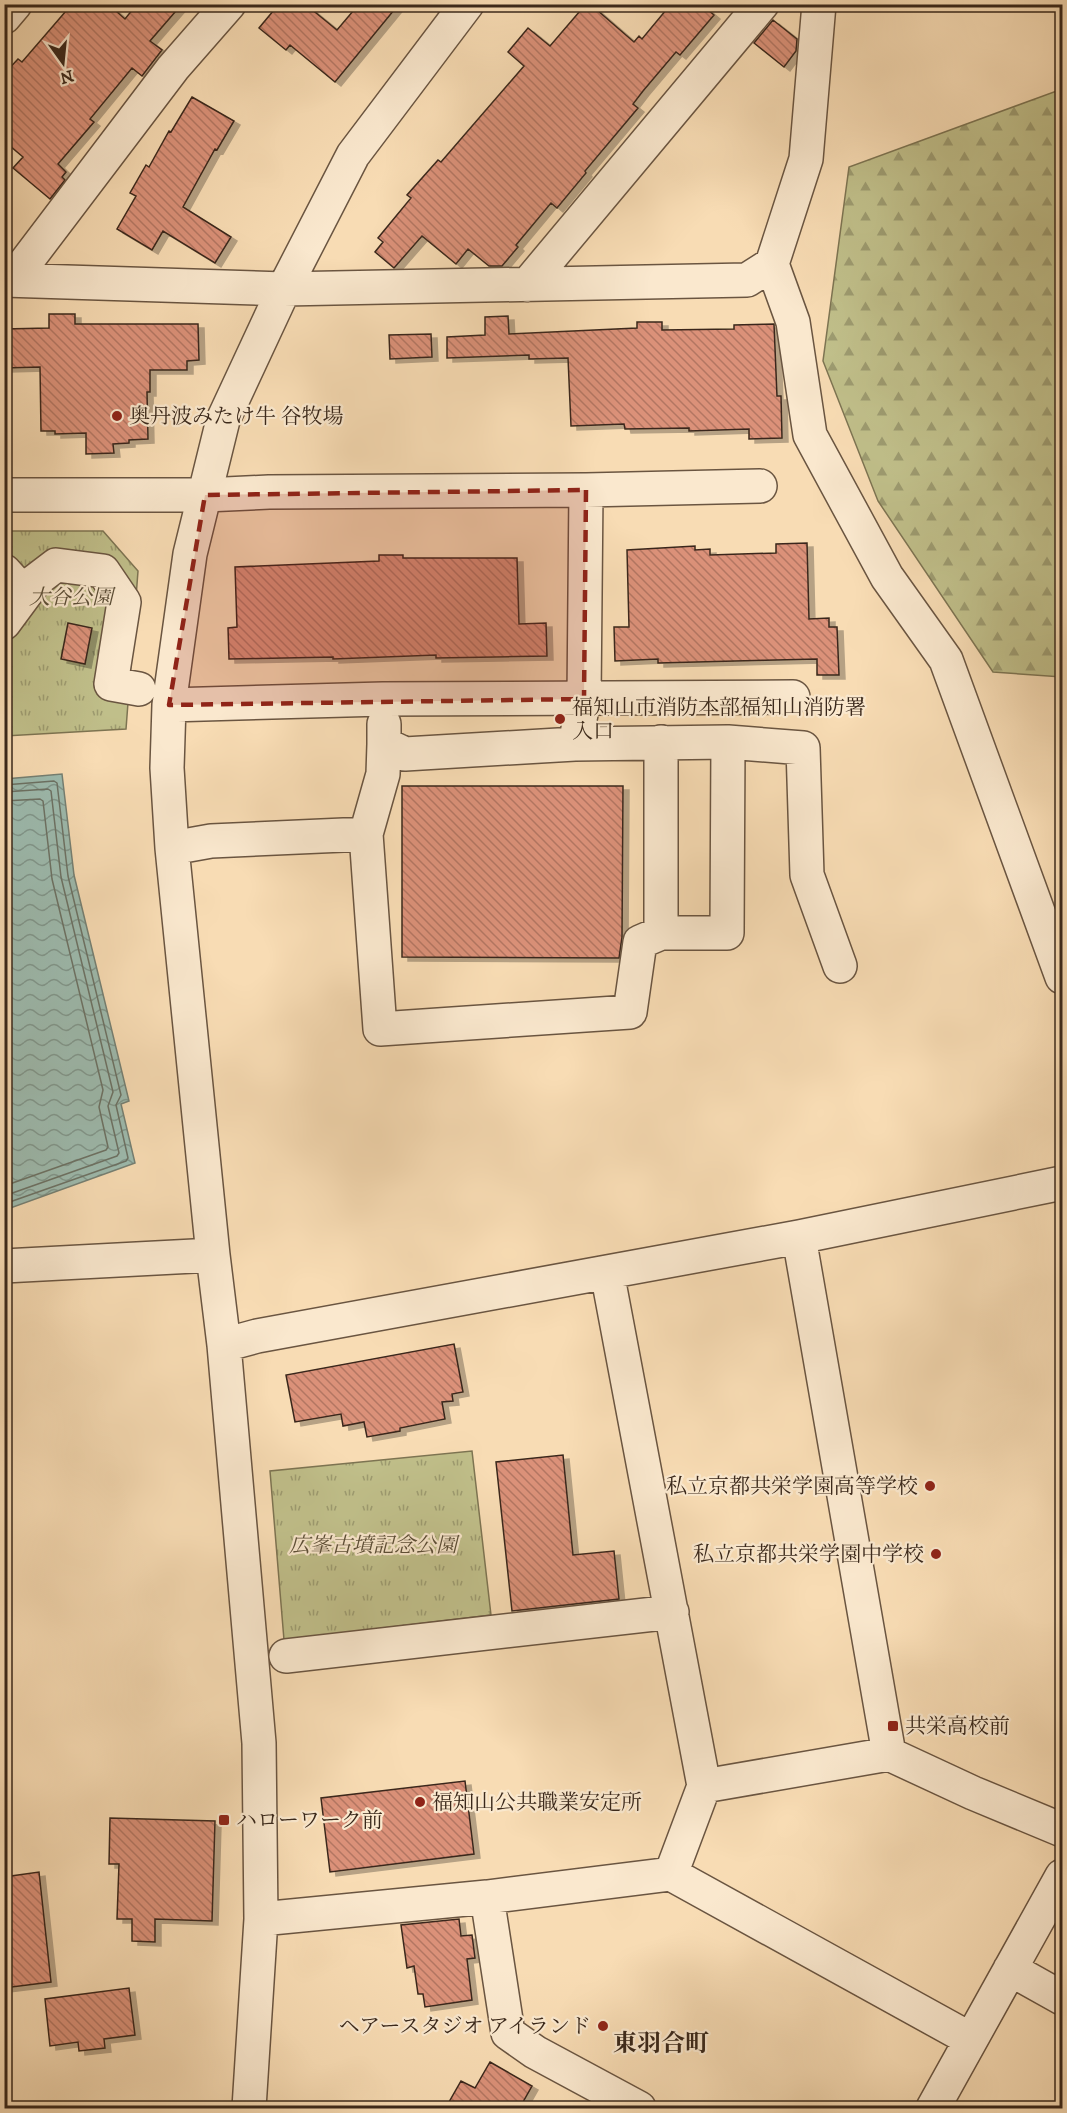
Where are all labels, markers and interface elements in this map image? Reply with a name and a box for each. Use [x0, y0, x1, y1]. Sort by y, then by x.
north arrow [33, 33, 93, 93]
text: N [58, 65, 76, 88]
place label: 奥丹波みたけ牛 谷牧場 [129, 404, 344, 430]
marker: 奥丹波みたけ牛 谷牧場 [110, 409, 124, 423]
park label: 大谷公園 [29, 585, 116, 611]
place label: 福知山市消防本部福知山消防署 入口 [572, 695, 866, 745]
marker: 福知山市消防本部福知山消防署 入口 [553, 712, 567, 726]
place label: 私立京都共栄学園高等学校 [666, 1474, 918, 1500]
marker: 私立京都共栄学園高等学校 [923, 1479, 937, 1493]
park label: 広峯古墳記念公園 [289, 1533, 460, 1559]
place label: 私立京都共栄学園中学校 [693, 1542, 924, 1568]
marker: 私立京都共栄学園中学校 [929, 1547, 943, 1561]
place label: 共栄高校前 [905, 1714, 1010, 1740]
marker: 共栄高校前 [886, 1719, 900, 1733]
place label: 福知山公共職業安定所 [432, 1790, 642, 1816]
marker: 福知山公共職業安定所 [413, 1795, 427, 1809]
place label: ハローワーク前 [236, 1808, 383, 1834]
marker: ハローワーク前 [217, 1813, 231, 1827]
place label: ヘアースタジオ アイランド [339, 2014, 591, 2040]
marker: ヘアースタジオ アイランド [596, 2019, 610, 2033]
district label: 東羽合町 [613, 2029, 709, 2059]

